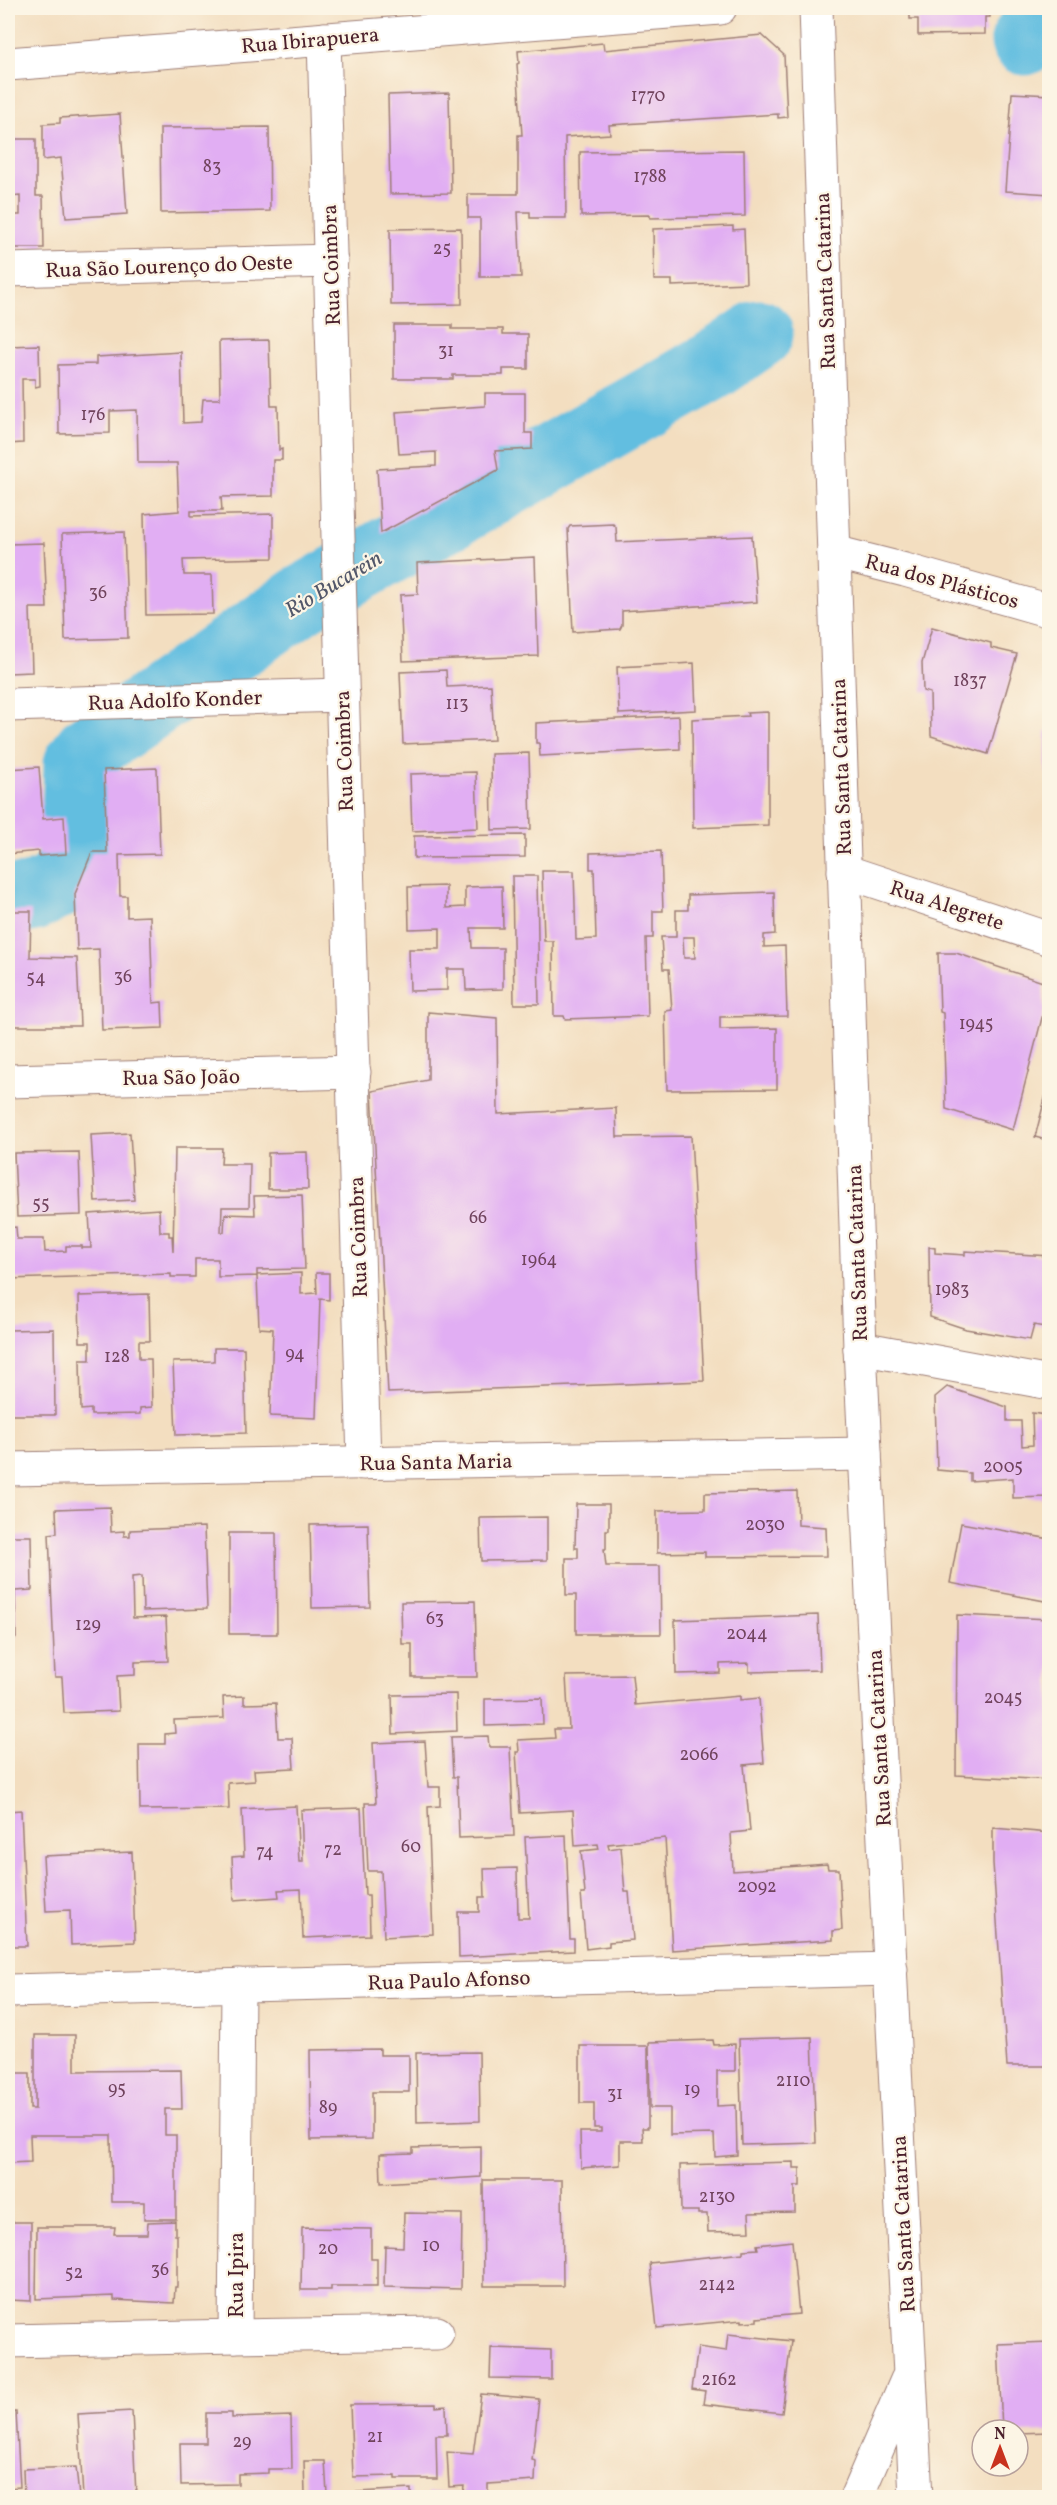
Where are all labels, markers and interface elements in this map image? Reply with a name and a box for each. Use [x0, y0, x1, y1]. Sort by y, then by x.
street label: Rua Ibirapuera [240, 21, 380, 62]
house number: 1770 [631, 84, 665, 109]
house number: 83 [203, 155, 221, 180]
house number: 1788 [633, 165, 667, 190]
street label: Rua Santa Catarina [809, 192, 844, 370]
street label: Rua Coimbra [316, 204, 349, 326]
house number: 25 [433, 237, 451, 262]
street label: Rua São Lourenço do Oeste [45, 249, 293, 286]
house number: 31 [438, 339, 454, 364]
house number: 176 [81, 403, 105, 428]
water label: Rio Bucarein [280, 544, 389, 626]
street label: Rua dos Plásticos [861, 548, 1022, 617]
house number: 36 [89, 581, 107, 606]
house number: 1837 [953, 669, 987, 694]
street label: Rua Santa Catarina [825, 678, 860, 856]
street label: Rua Adolfo Konder [87, 684, 263, 719]
street label: Rua Coimbra [329, 690, 362, 812]
house number: 113 [445, 692, 469, 717]
street label: Rua Alegrete [886, 874, 1007, 939]
house number: 36 [114, 965, 132, 990]
house number: 54 [26, 966, 46, 991]
house number: 1945 [959, 1012, 993, 1037]
street label: Rua São João [122, 1063, 240, 1094]
street label: Rua Santa Catarina [841, 1164, 876, 1342]
street label: Rua Coimbra [343, 1176, 376, 1298]
house number: 55 [32, 1192, 50, 1217]
house number: 66 [469, 1206, 487, 1231]
house number: 1964 [521, 1248, 557, 1273]
house number: 1983 [935, 1278, 969, 1303]
house number: 94 [285, 1342, 305, 1367]
house number: 128 [104, 1345, 130, 1370]
street label: Rua Santa Maria [359, 1448, 513, 1479]
house number: 2005 [983, 1455, 1023, 1480]
house number: 2030 [745, 1513, 785, 1538]
house number: 63 [426, 1607, 444, 1632]
house number: 129 [75, 1613, 101, 1638]
house number: 2044 [726, 1622, 768, 1647]
street label: Rua Santa Catarina [861, 1649, 900, 1827]
house number: 2045 [984, 1686, 1022, 1711]
house number: 2066 [680, 1743, 718, 1768]
house number: 60 [401, 1835, 421, 1860]
house number: 72 [324, 1838, 342, 1863]
house number: 74 [256, 1840, 274, 1865]
house number: 2092 [737, 1875, 777, 1900]
street label: Rua Paulo Afonso [367, 1964, 531, 1999]
house number: 2110 [776, 2069, 810, 2094]
house number: 95 [108, 2077, 126, 2102]
house number: 19 [684, 2078, 700, 2103]
house number: 31 [607, 2082, 623, 2107]
house number: 89 [319, 2096, 337, 2121]
street label: Rua Santa Catarina [885, 2135, 924, 2313]
house number: 2130 [699, 2185, 735, 2210]
street label: Rua Ipira [223, 2232, 252, 2318]
house number: 10 [422, 2234, 440, 2259]
house number: 20 [318, 2237, 338, 2262]
house number: 36 [151, 2258, 169, 2283]
house number: 52 [65, 2261, 83, 2286]
house number: 2142 [698, 2273, 736, 2298]
house number: 2162 [701, 2368, 737, 2393]
north arrow [970, 2418, 1030, 2478]
text: N [994, 2424, 1006, 2446]
house number: 21 [367, 2425, 383, 2450]
house number: 29 [233, 2430, 251, 2455]

